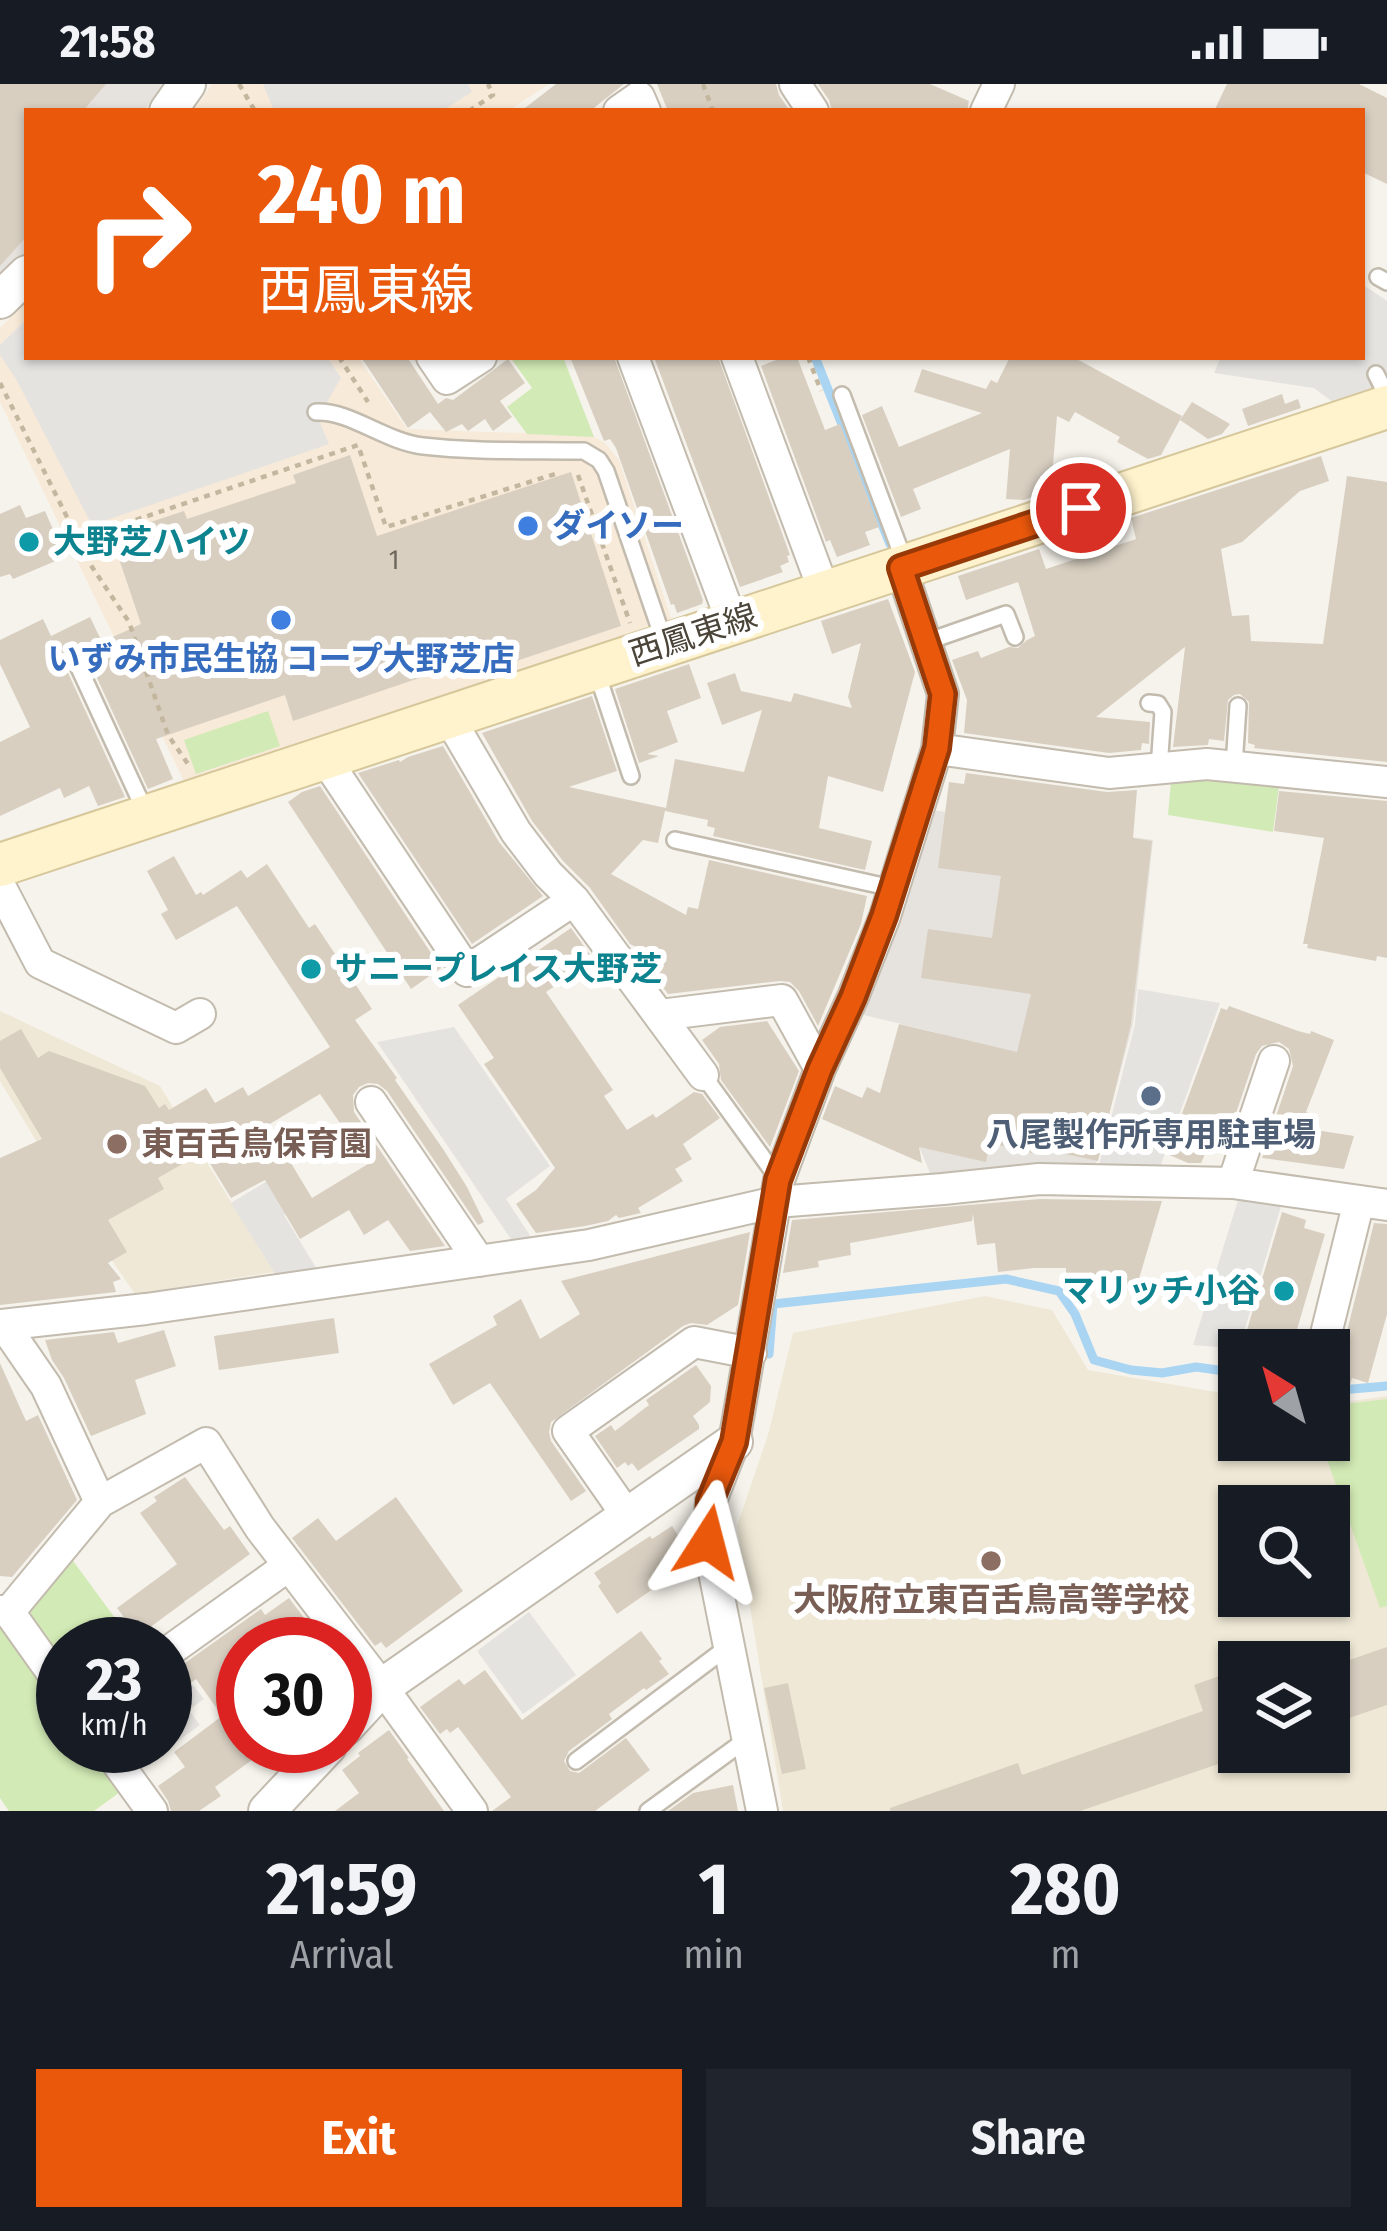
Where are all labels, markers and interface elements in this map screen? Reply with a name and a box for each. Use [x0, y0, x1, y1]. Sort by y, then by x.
text: 21:58 [60, 15, 156, 69]
text: 240 m [258, 144, 466, 245]
icon: right [60, 156, 216, 312]
text: 西鳳東線 [258, 259, 474, 323]
pin [1030, 457, 1132, 559]
icon: arrive [1048, 475, 1114, 541]
place label: ダイソー [552, 506, 684, 546]
marker: ダイソー [515, 513, 541, 539]
place label: 大野芝ハイツ [53, 522, 250, 562]
marker: 大野芝ハイツ [16, 529, 42, 555]
house number: 1 [389, 544, 399, 576]
street label: 西鳳東線 [624, 596, 762, 674]
marker: いずみ市民生協 コープ大野芝店 [268, 607, 294, 633]
place label: いずみ市民生協 コープ大野芝店 [48, 639, 514, 679]
place label: サニープレイス大野芝 [335, 949, 662, 989]
marker: サニープレイス大野芝 [298, 956, 324, 982]
marker: 八尾製作所専用駐車場 [1138, 1083, 1164, 1109]
place label: 八尾製作所専用駐車場 [986, 1115, 1316, 1155]
place label: 東百舌鳥保育園 [141, 1124, 372, 1164]
marker: 東百舌鳥保育園 [104, 1131, 130, 1157]
place label: マリッチ小谷 [1062, 1271, 1260, 1311]
marker: マリッチ小谷 [1271, 1278, 1297, 1304]
north arrow [1218, 1329, 1350, 1461]
map controls [1218, 1329, 1350, 1773]
position arrow [645, 1479, 771, 1605]
button: search [1218, 1485, 1350, 1617]
marker: 大阪府立東百舌鳥高等学校 [978, 1548, 1004, 1574]
place label: 大阪府立東百舌鳥高等学校 [793, 1580, 1189, 1620]
speed limit sign: 30 [216, 1617, 372, 1773]
button: layers [1218, 1641, 1350, 1773]
text: 23 [86, 1644, 142, 1716]
text: km/h [81, 1707, 147, 1743]
text: 21:59 [266, 1847, 417, 1933]
text: 1 [699, 1847, 729, 1933]
text: 280 [1010, 1847, 1121, 1933]
text: Arrival [290, 1932, 393, 1978]
text: min [684, 1932, 744, 1978]
text: m [1050, 1932, 1080, 1978]
button: Exit [36, 2069, 682, 2207]
button: Share [706, 2069, 1351, 2207]

